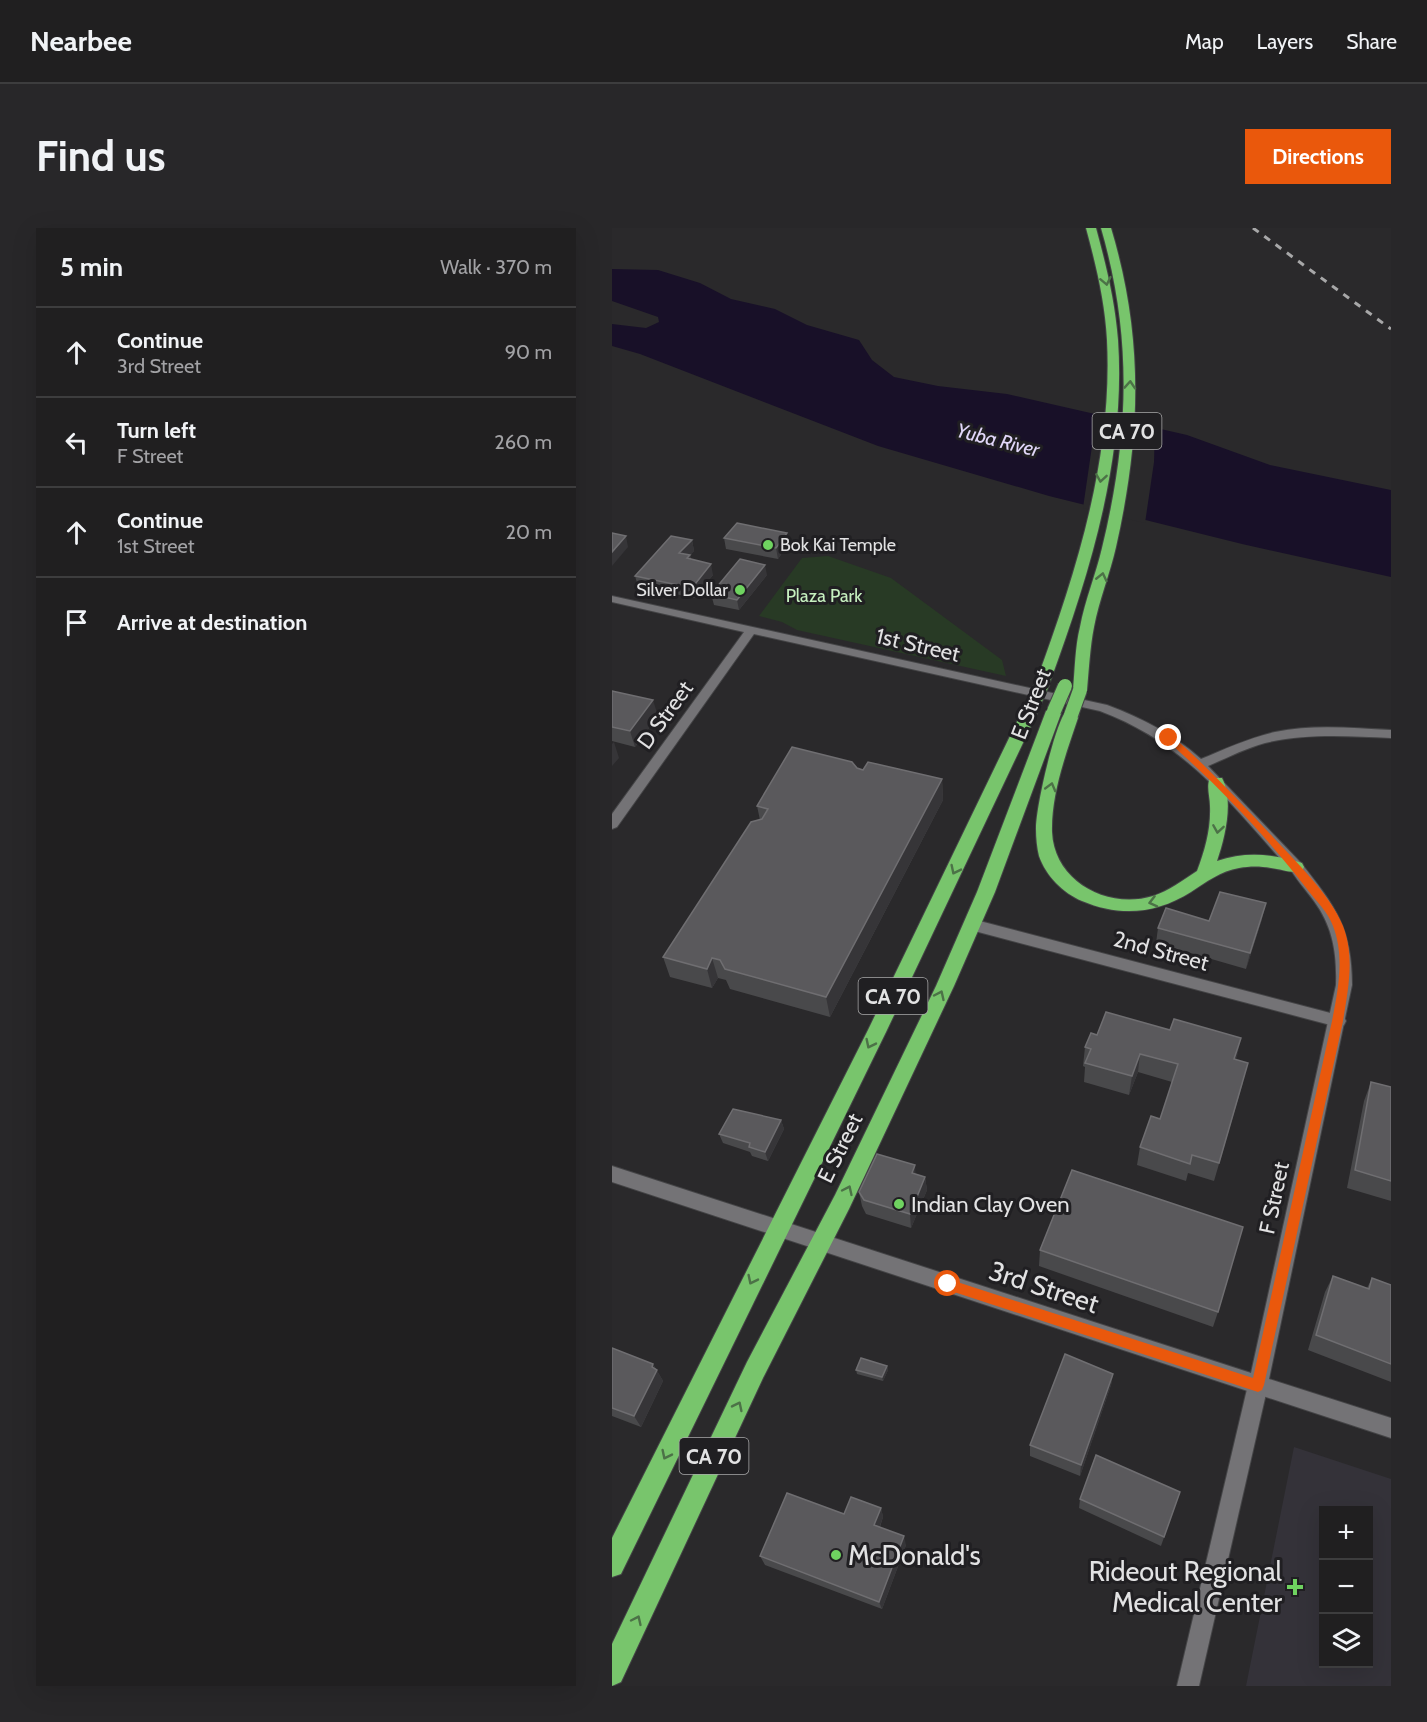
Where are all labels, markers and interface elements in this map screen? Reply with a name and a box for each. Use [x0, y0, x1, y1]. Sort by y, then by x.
text: Nearbee [30, 24, 132, 58]
text: Map [1185, 29, 1224, 54]
text: Layers [1257, 29, 1313, 54]
text: Share [1346, 29, 1397, 54]
button: Directions [1245, 129, 1391, 184]
text: Find us [36, 130, 165, 182]
text: 5 min [60, 251, 123, 283]
text: Walk · 370 m [440, 255, 552, 279]
one-way arrow [1099, 276, 1112, 286]
text: Continue [117, 327, 203, 354]
icon: ahead [60, 336, 93, 369]
text: 90 m [505, 340, 552, 364]
text: 3rd Street [117, 354, 201, 378]
one-way arrow [1124, 380, 1137, 389]
road number: CA 70 [1092, 413, 1162, 449]
text: Turn left [117, 417, 196, 444]
water label: Yuba River [954, 418, 1043, 462]
icon: left [60, 426, 93, 459]
text: 260 m [494, 430, 552, 454]
text: F Street [117, 444, 183, 468]
one-way arrow [1096, 473, 1108, 483]
text: Continue [117, 507, 203, 534]
icon: ahead [60, 516, 93, 549]
text: 20 m [506, 520, 552, 544]
text: 1st Street [117, 534, 194, 558]
place label: Bok Kai Temple [780, 534, 896, 556]
marker: Bok Kai Temple [761, 538, 775, 552]
one-way arrow [1094, 572, 1107, 582]
place label: Silver Dollar [636, 579, 728, 601]
marker: Silver Dollar [733, 583, 747, 597]
park label: Plaza Park [786, 585, 863, 607]
icon: arrive [60, 606, 93, 639]
text: Arrive at destination [117, 609, 307, 636]
street label: 1st Street [873, 622, 963, 668]
street label: E Street [1005, 664, 1057, 743]
street label: D Street [631, 675, 699, 754]
route end [1155, 724, 1181, 750]
one-way arrow [1043, 783, 1056, 793]
one-way arrow [1212, 824, 1225, 834]
one-way arrow [951, 863, 963, 874]
one-way arrow [1148, 894, 1158, 907]
street label: 2nd Street [1110, 925, 1212, 977]
road number: CA 70 [858, 978, 928, 1014]
one-way arrow [933, 991, 945, 1002]
one-way arrow [866, 1037, 878, 1048]
street label: E Street [812, 1108, 869, 1187]
street label: F Street [1253, 1159, 1295, 1237]
one-way arrow [840, 1186, 852, 1197]
place label: Indian Clay Oven [911, 1191, 1069, 1218]
marker: Indian Clay Oven [892, 1197, 906, 1211]
street label: 3rd Street [985, 1254, 1103, 1320]
route start [934, 1270, 960, 1296]
one-way arrow [747, 1274, 759, 1285]
one-way arrow [730, 1401, 742, 1412]
road number: CA 70 [680, 1438, 748, 1474]
one-way arrow [661, 1449, 673, 1460]
map controls [1319, 1506, 1373, 1668]
button: + [1319, 1506, 1373, 1560]
place label: McDonald's [848, 1539, 981, 1572]
marker: McDonald's [829, 1548, 843, 1562]
place label: Rideout Regional Medical Center [1089, 1555, 1283, 1619]
button: − [1319, 1560, 1373, 1614]
marker: Rideout Regional Medical Center [1286, 1578, 1304, 1596]
button: layers [1319, 1614, 1373, 1668]
one-way arrow [629, 1615, 641, 1626]

